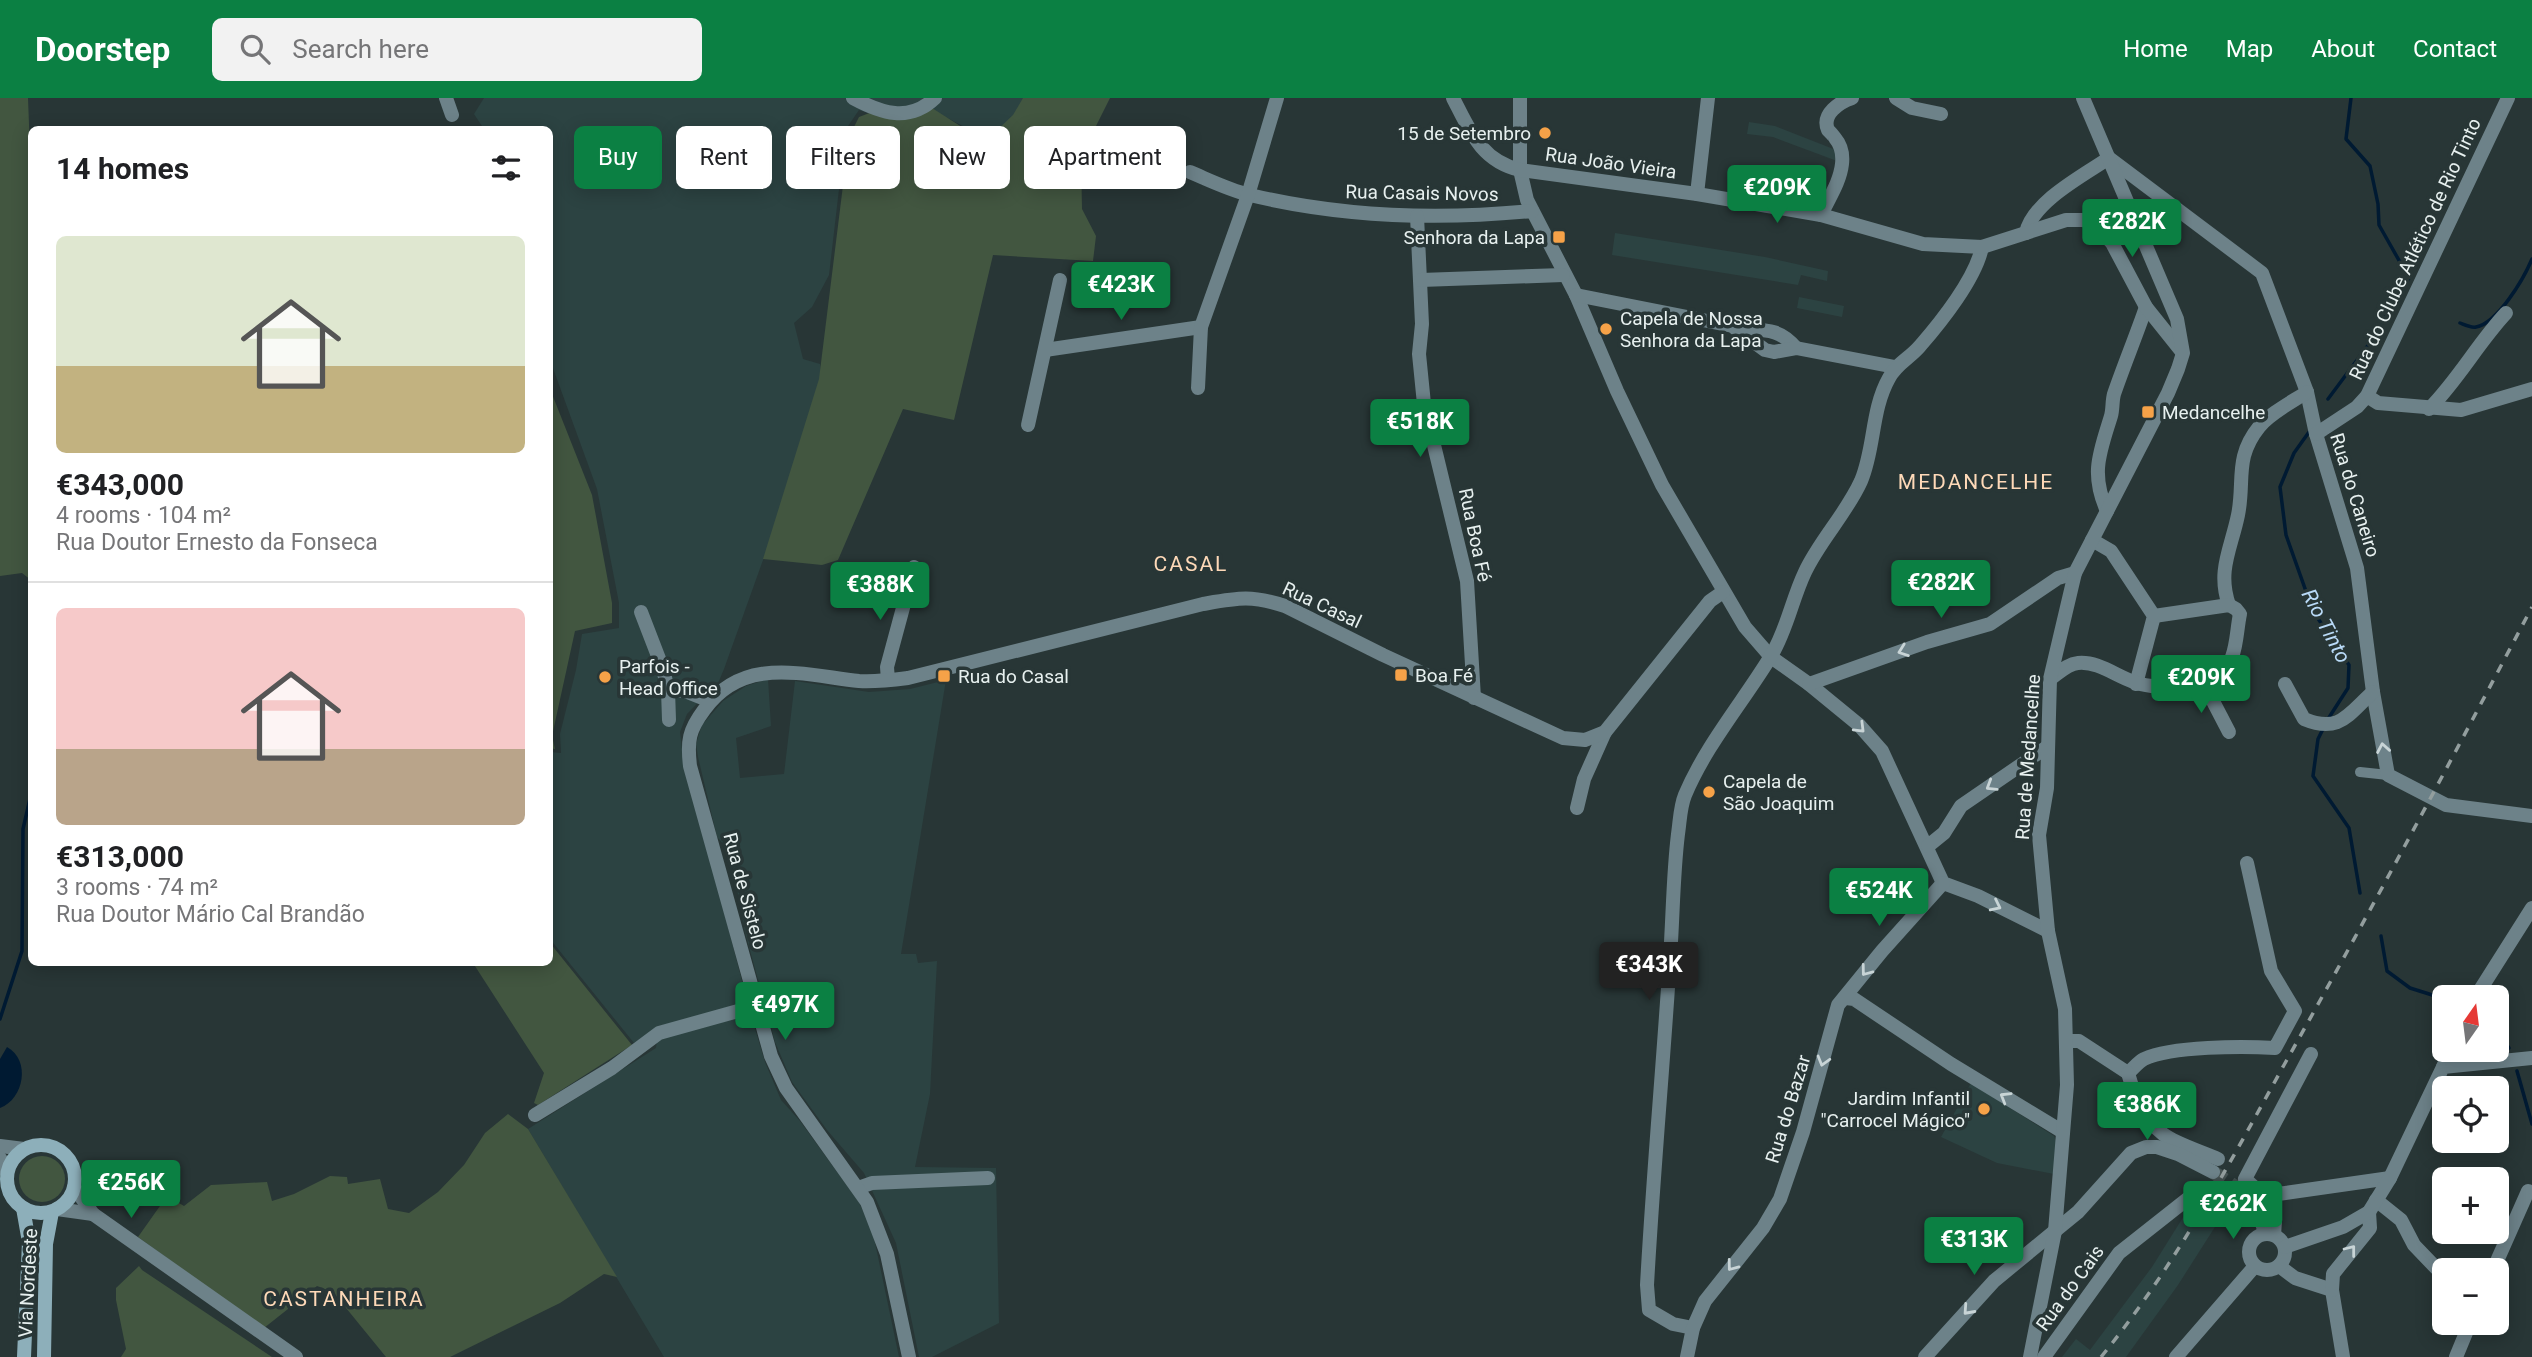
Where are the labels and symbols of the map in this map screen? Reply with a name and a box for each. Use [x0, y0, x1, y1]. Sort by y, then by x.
street label: Rua do Clube Atlético de Rio Tinto [2344, 114, 2486, 384]
place label: 15 de Setembro [1397, 122, 1531, 145]
marker: 15 de Setembro [1537, 125, 1553, 141]
street label: Rua João Vieira [1544, 142, 1678, 184]
pin: €209K [1728, 166, 1826, 225]
street label: Rua Casais Novos [1345, 180, 1499, 206]
pin: €282K [2083, 200, 2181, 259]
place label: Senhora da Lapa [1403, 226, 1545, 249]
marker: Senhora da Lapa [1551, 229, 1567, 245]
pin: €423K [1072, 262, 1170, 322]
place label: Capela de Nossa Senhora da Lapa [1620, 307, 1763, 352]
marker: Capela de Nossa Senhora da Lapa [1598, 321, 1614, 337]
pin: €518K [1371, 400, 1469, 459]
place label: Medancelhe [2162, 401, 2265, 424]
marker: Medancelhe [2140, 404, 2156, 420]
street label: Rua do Caneiro [2325, 430, 2385, 560]
district label: MEDANCELHE [1898, 470, 2054, 494]
street label: Rua Boa Fé [1454, 486, 1496, 584]
district label: CASAL [1154, 552, 1228, 576]
pin: €282K [1892, 560, 1990, 620]
pin: €388K [831, 562, 929, 622]
street label: Rua Casal [1279, 577, 1365, 633]
water label: Rio Tinto [2297, 585, 2355, 667]
one-way arrow [1898, 642, 1910, 656]
place label: Parfois - Head Office [619, 655, 718, 700]
pin: €209K [2152, 656, 2250, 715]
place label: Boa Fé [1415, 664, 1473, 687]
place label: Rua do Casal [958, 665, 1069, 688]
marker: Boa Fé [1393, 667, 1409, 683]
marker: Rua do Casal [936, 668, 952, 684]
marker: Parfois - Head Office [597, 669, 613, 685]
street label: Rua de Medancelhe [2011, 673, 2045, 841]
one-way arrow [1852, 720, 1865, 733]
one-way arrow [2376, 742, 2391, 754]
place label: Capela de São Joaquim [1723, 770, 1834, 815]
one-way arrow [1986, 778, 1999, 791]
marker: Capela de São Joaquim [1701, 784, 1717, 800]
street label: Rua de Sistelo [718, 830, 772, 952]
pin: €524K [1830, 868, 1928, 928]
one-way arrow [1989, 897, 2001, 911]
pin: €343K [1600, 942, 1698, 1002]
one-way arrow [1862, 963, 1875, 976]
pin: €497K [736, 982, 834, 1042]
north arrow [2432, 985, 2510, 1062]
street label: Rua do Bazar [1761, 1052, 1816, 1166]
one-way arrow [1816, 1055, 1831, 1067]
pin: €386K [2098, 1082, 2196, 1142]
place label: Jardim Infantil "Carrocel Mágico" [1821, 1087, 1970, 1132]
one-way arrow [1999, 1092, 2012, 1105]
marker: Jardim Infantil "Carrocel Mágico" [1976, 1101, 1992, 1117]
pin: €256K [82, 1160, 180, 1220]
pin: €262K [2184, 1182, 2282, 1241]
pin: €313K [1925, 1218, 2023, 1277]
street label: Via Nordeste [14, 1228, 42, 1338]
street label: Rua do Cais [2031, 1241, 2109, 1335]
one-way arrow [2343, 1246, 2355, 1259]
one-way arrow [1727, 1258, 1740, 1271]
district label: CASTANHEIRA [263, 1287, 425, 1311]
one-way arrow [1964, 1301, 1977, 1314]

